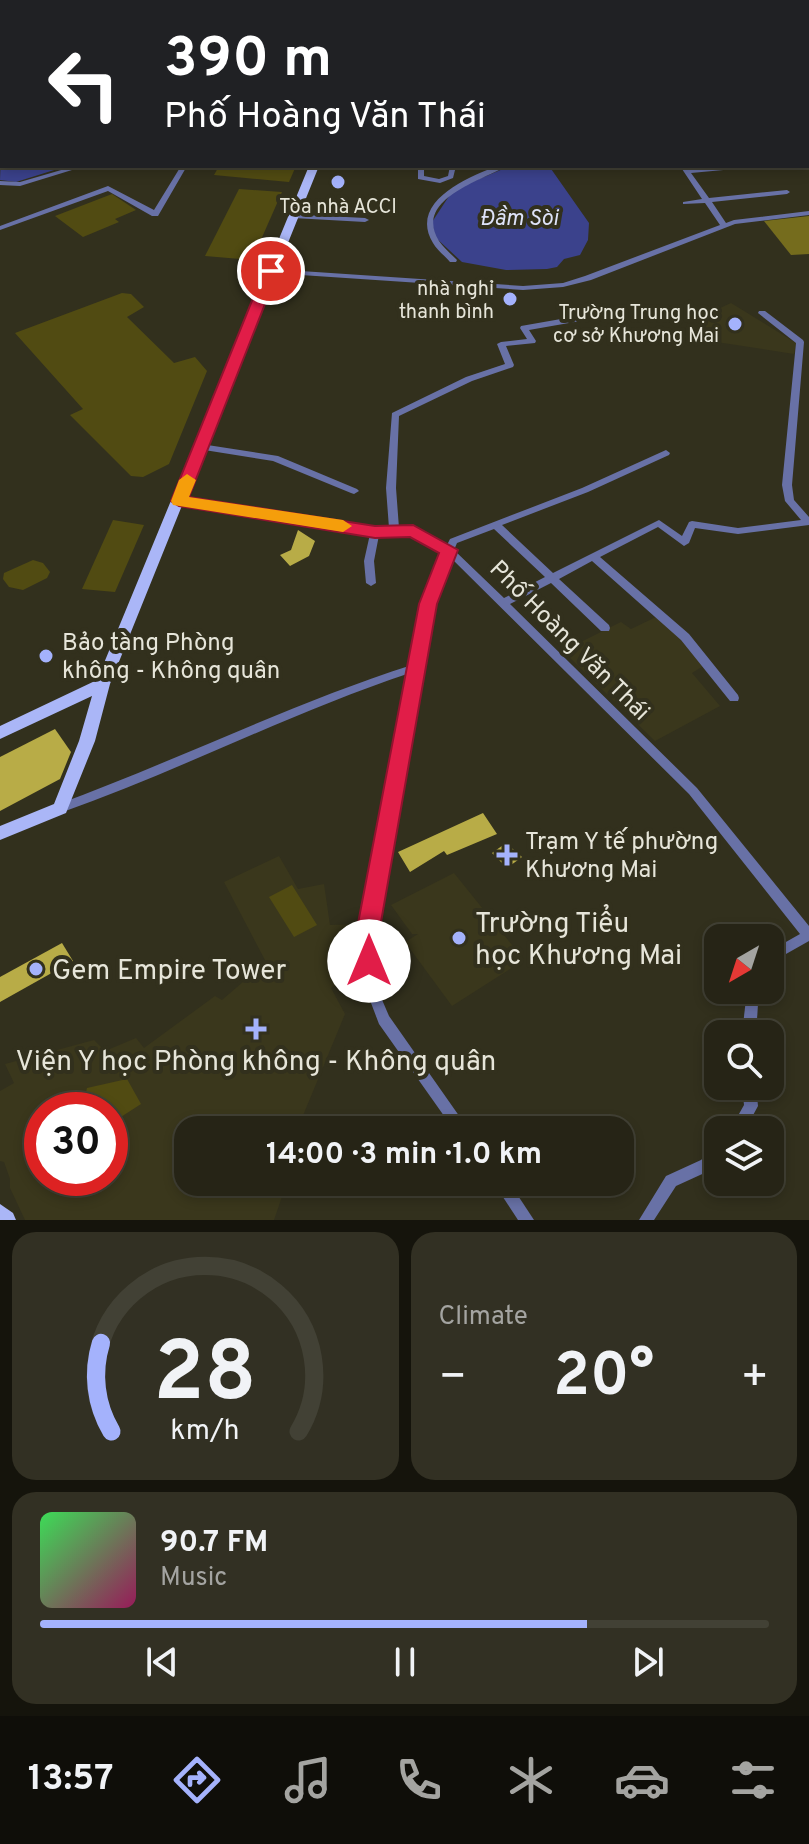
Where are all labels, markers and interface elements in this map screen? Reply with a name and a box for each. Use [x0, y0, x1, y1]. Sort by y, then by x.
text: 390 m [164, 26, 332, 96]
icon: left [32, 32, 136, 136]
text: Phố Hoàng Văn Thái [164, 95, 486, 141]
marker: Tòa nhà ACCI [329, 173, 347, 191]
place label: Tòa nhà ACCI [279, 195, 397, 221]
water label: Đầm Sòi [480, 205, 560, 233]
pin [237, 237, 305, 305]
icon: arrive [249, 249, 293, 293]
place label: nhà nghỉ thanh bình [399, 277, 494, 326]
marker: nhà nghỉ thanh bình [501, 290, 519, 308]
place label: Trường Trung học cơ sở Khương Mai [553, 301, 719, 350]
marker: Trường Trung học cơ sở Khương Mai [726, 315, 744, 333]
street label: Phố Hoàng Văn Thái [482, 554, 656, 728]
place label: Bảo tàng Phòng không - Không quân [62, 629, 280, 687]
marker: Bảo tàng Phòng không - Không quân [37, 647, 55, 665]
place label: Trạm Y tế phường Khương Mai [525, 827, 718, 886]
marker: Trạm Y tế phường Khương Mai [496, 844, 518, 866]
place label: Trường Tiểu học Khương Mai [475, 904, 682, 975]
position arrow [327, 919, 411, 1003]
north arrow [704, 924, 784, 1004]
map controls [704, 924, 784, 1196]
marker: Trường Tiểu học Khương Mai [450, 929, 468, 947]
place label: Gem Empire Tower [52, 954, 286, 990]
marker: Gem Empire Tower [27, 960, 45, 978]
marker: Viện Y học Phòng không - Không quân [245, 1018, 267, 1040]
button: search [704, 1020, 784, 1100]
place label: Viện Y học Phòng không - Không quân [16, 1045, 496, 1081]
speed limit sign: 30 [24, 1092, 128, 1196]
button: layers [704, 1116, 784, 1196]
text: 14:00 · 3 min · 1.0 km [266, 1137, 542, 1174]
text: Climate [439, 1301, 528, 1334]
text: 28 [154, 1325, 257, 1430]
text: 20° [553, 1341, 654, 1417]
text: − [439, 1351, 467, 1407]
text: + [741, 1351, 769, 1407]
text: km/h [171, 1414, 240, 1450]
text: 90.7 FM [160, 1525, 268, 1562]
text: Music [160, 1562, 227, 1595]
icon: previous [140, 1640, 184, 1684]
icon: pause [383, 1640, 427, 1684]
icon: next [626, 1640, 670, 1684]
icon: directions [169, 1752, 225, 1808]
icon: music [280, 1752, 336, 1808]
icon: phone [391, 1752, 447, 1808]
icon: climate [503, 1752, 559, 1808]
icon: car [614, 1752, 670, 1808]
icon: filters [725, 1752, 781, 1808]
text: 13:57 [28, 1757, 114, 1803]

